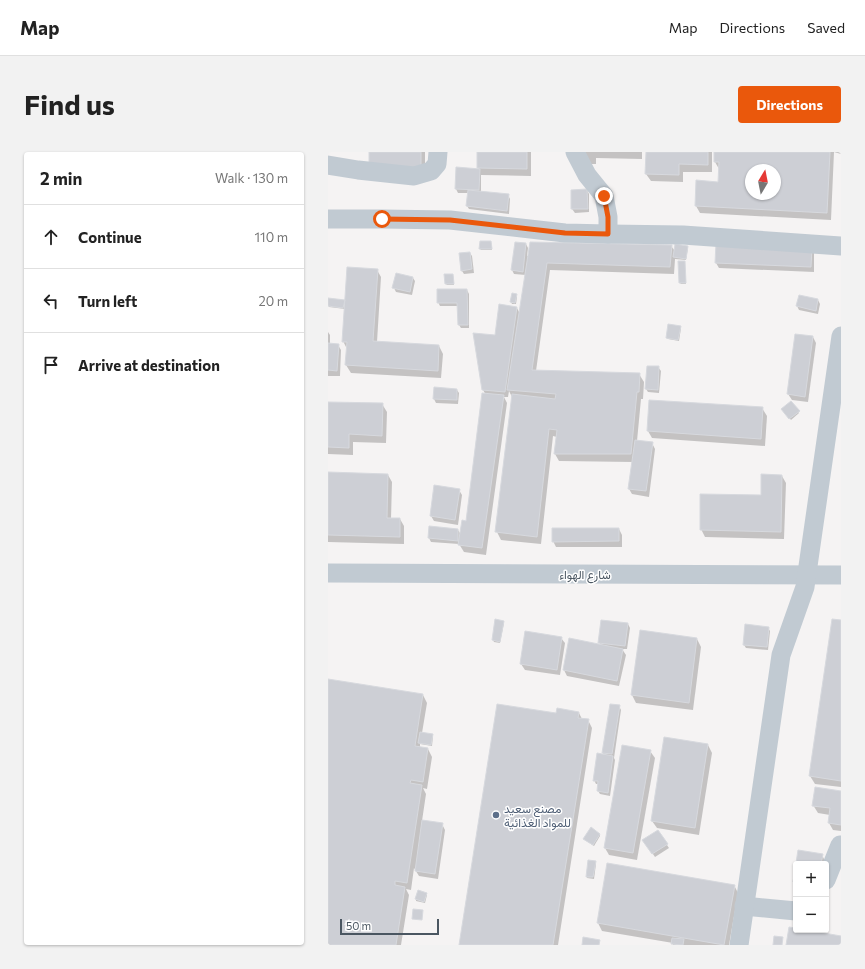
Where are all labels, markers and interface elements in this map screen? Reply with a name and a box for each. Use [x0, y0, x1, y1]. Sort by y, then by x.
text: Map [20, 16, 59, 39]
text: Map [669, 19, 698, 36]
text: Directions [720, 19, 785, 36]
text: Saved [807, 19, 845, 36]
button: Directions [738, 86, 841, 123]
text: Find us [24, 87, 115, 121]
north arrow [745, 164, 781, 200]
text: 2 min [40, 168, 82, 189]
text: Walk · 130 m [215, 170, 288, 186]
route end [595, 187, 613, 205]
route start [373, 210, 391, 228]
icon: ahead [40, 226, 62, 248]
text: Continue [78, 228, 142, 246]
text: 110 m [255, 229, 288, 245]
icon: left [40, 290, 62, 312]
text: Turn left [78, 292, 137, 310]
text: 20 m [259, 293, 288, 309]
icon: arrive [40, 354, 62, 376]
text: Arrive at destination [78, 356, 220, 374]
street label: شارع الهواء [559, 567, 611, 584]
place label: مصنع سعيد للمواد الغذائية [504, 801, 571, 831]
marker: مصنع سعيد للمواد الغذائية [491, 810, 501, 820]
map controls [793, 861, 829, 933]
button: + [793, 861, 829, 897]
button: − [793, 897, 829, 933]
scale bar [340, 917, 439, 936]
text: 50 m [346, 919, 371, 932]

